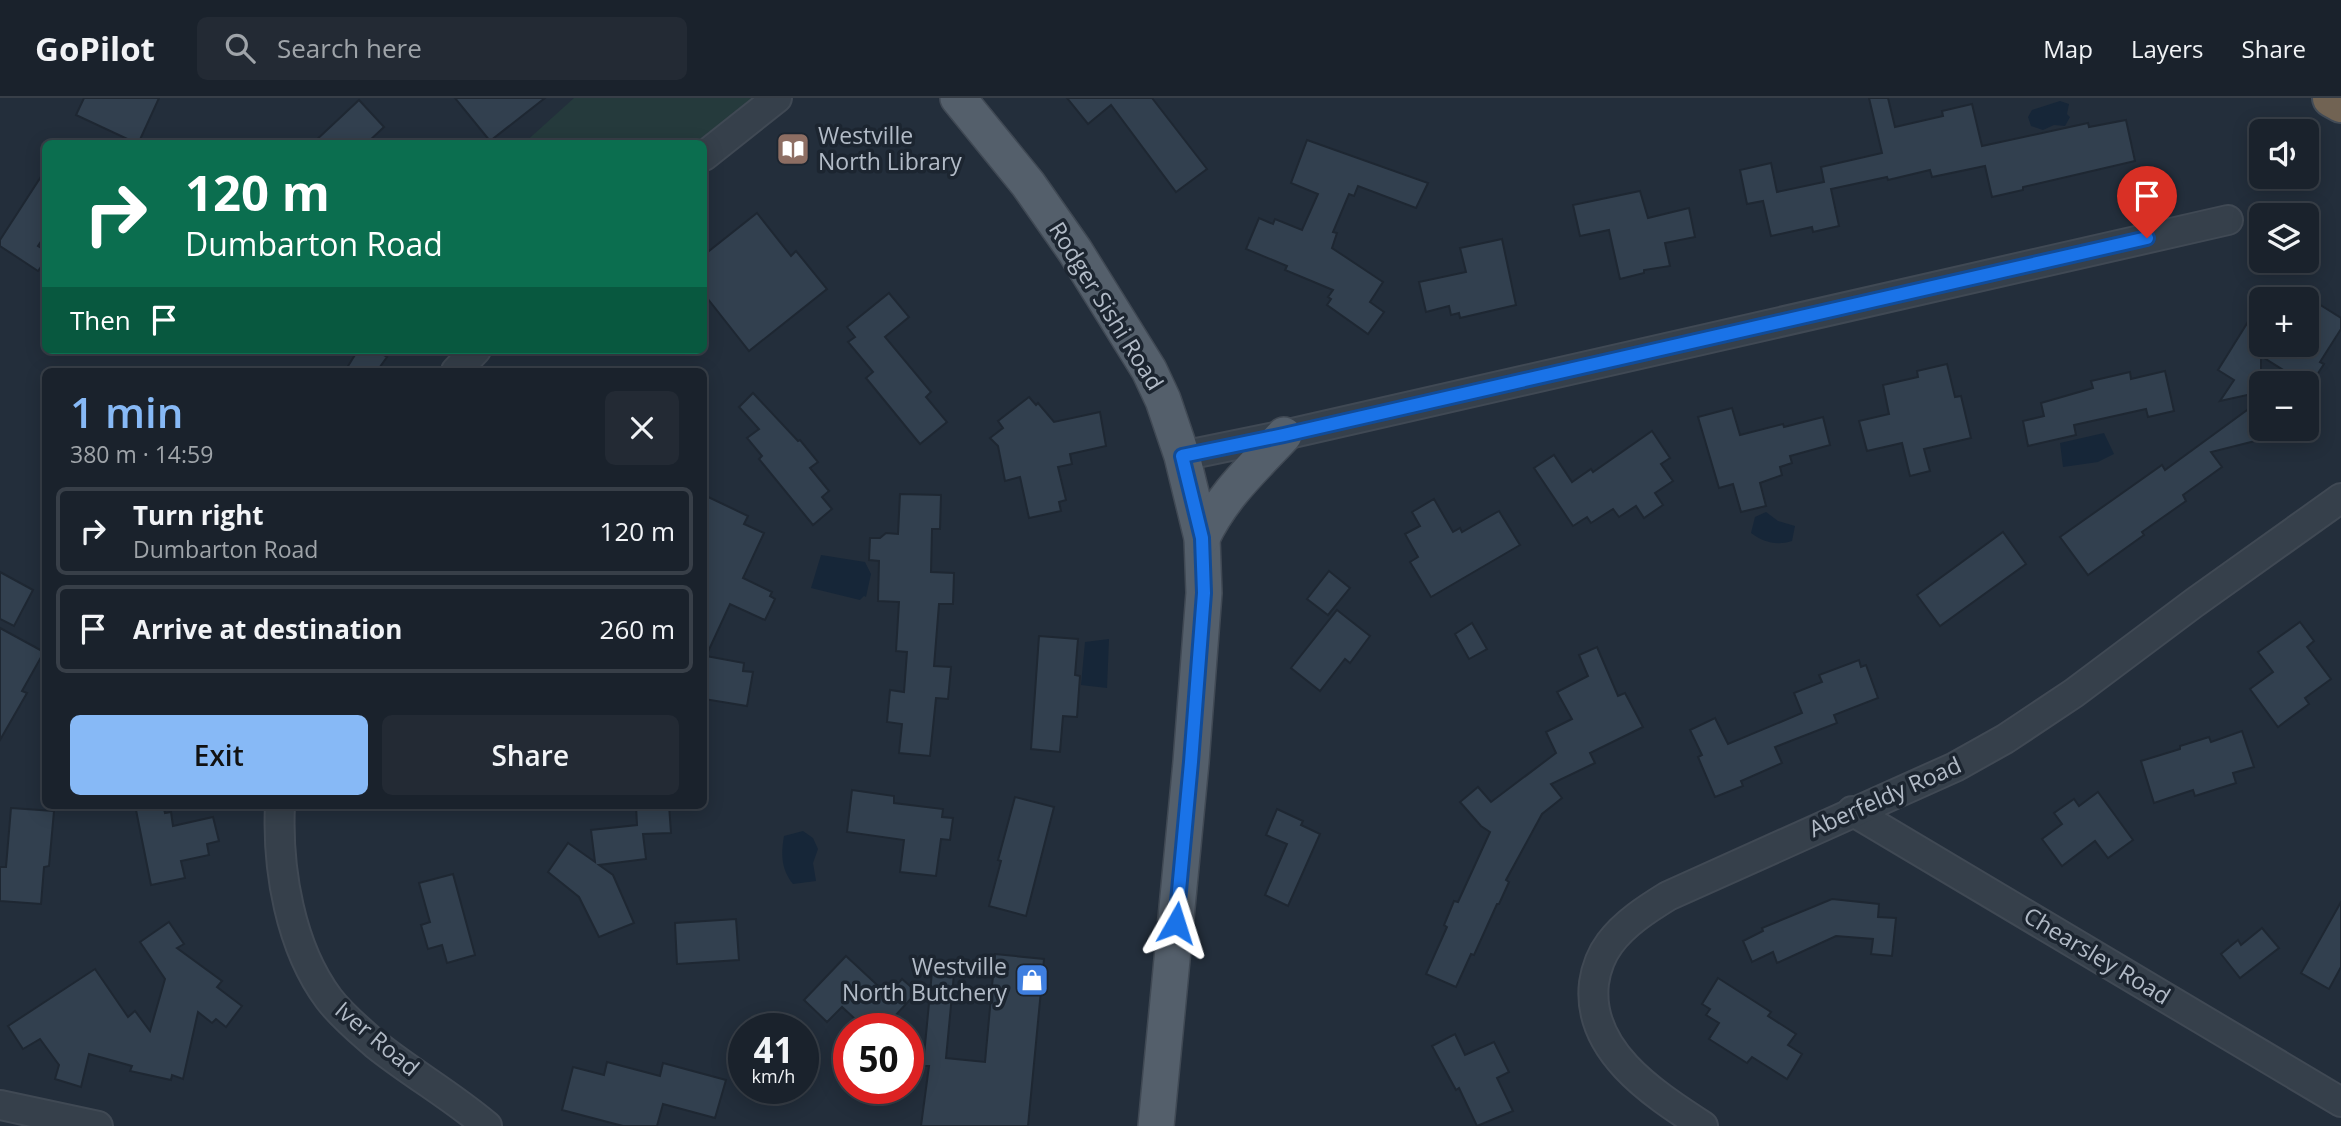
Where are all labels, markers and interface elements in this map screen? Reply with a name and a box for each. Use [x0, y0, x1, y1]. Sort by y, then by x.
search box [197, 17, 687, 80]
text: GoPilot [35, 26, 155, 71]
icon: search [221, 29, 259, 67]
text: Search here [277, 30, 422, 66]
text: Map [2043, 32, 2093, 65]
text: Layers [2131, 32, 2204, 65]
text: Share [2242, 32, 2306, 65]
place label: Westville North Library [818, 119, 962, 177]
map controls [2249, 119, 2319, 441]
button: sound [2249, 119, 2319, 189]
library icon: Westville North Library [774, 130, 812, 168]
text: 120 m [185, 159, 330, 225]
pin [2117, 166, 2177, 238]
icon: right [70, 168, 161, 259]
icon: arrive [2128, 177, 2166, 215]
button: layers [2249, 203, 2319, 273]
street label: Rodger Sishi Road [1042, 215, 1172, 396]
text: Dumbarton Road [185, 222, 443, 265]
button: + [2249, 287, 2319, 357]
icon: arrive [145, 301, 183, 339]
text: Then [70, 302, 131, 338]
button: − [2249, 371, 2319, 441]
text: 1 min [70, 383, 183, 440]
button: close [605, 391, 679, 465]
text: 380 m · 14:59 [70, 438, 213, 470]
text: Turn right [133, 497, 264, 533]
icon: right [74, 512, 112, 550]
text: 120 m [600, 513, 675, 549]
text: Dumbarton Road [133, 533, 318, 565]
icon: arrive [74, 610, 112, 648]
text: Arrive at destination [133, 611, 402, 647]
text: 260 m [600, 611, 675, 647]
button: Exit [70, 715, 368, 795]
button: Share [382, 715, 679, 795]
street label: Aberfeldy Road [1803, 748, 1966, 844]
position arrow [1139, 886, 1213, 960]
street label: Chearsley Road [2018, 899, 2177, 1012]
place label: Westville North Butchery [842, 950, 1007, 1008]
shop icon: Westville North Butchery [1013, 961, 1051, 999]
street label: Iver Road [329, 993, 427, 1083]
speed limit sign: 50 [833, 1013, 924, 1104]
text: 41 [753, 1026, 794, 1073]
text: km/h [752, 1064, 795, 1088]

